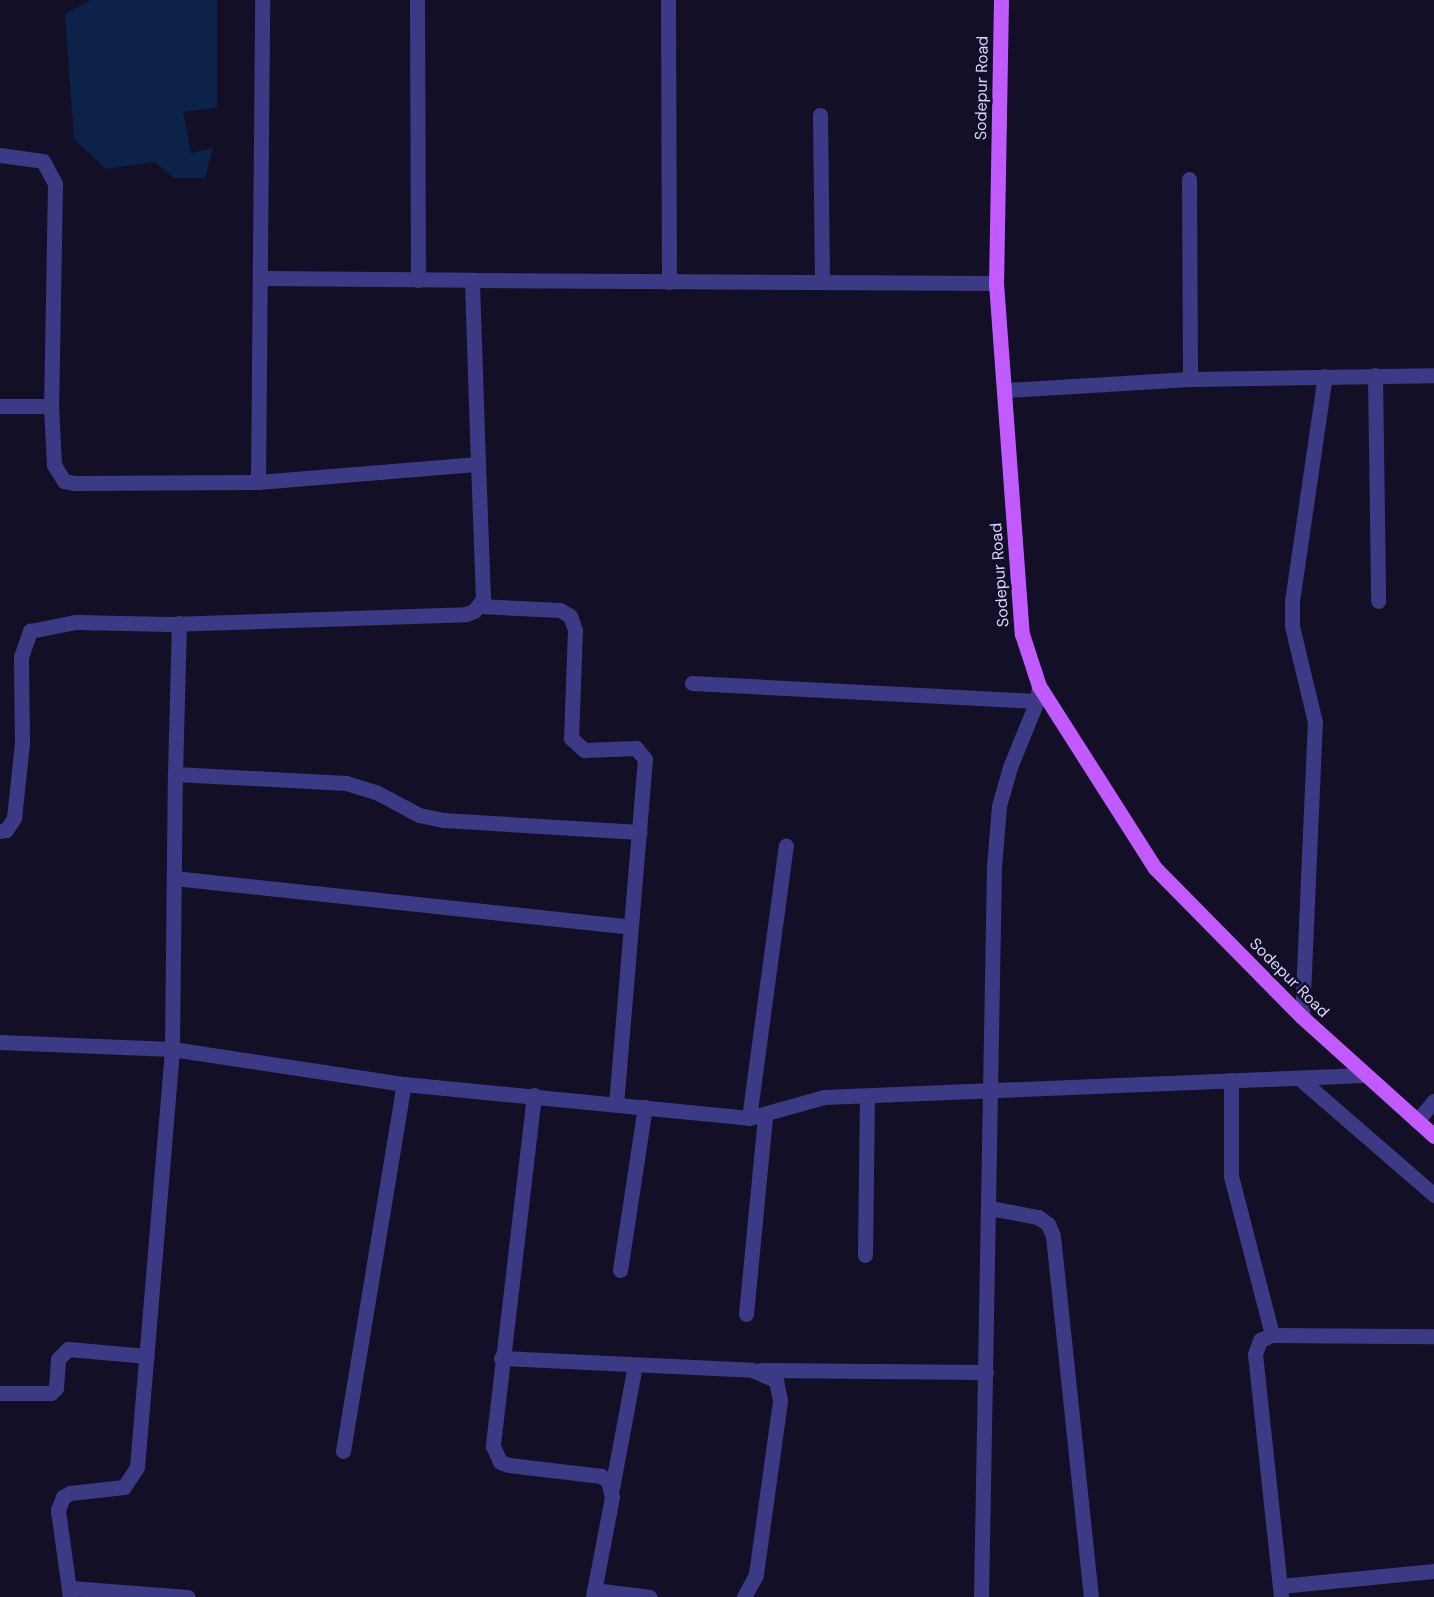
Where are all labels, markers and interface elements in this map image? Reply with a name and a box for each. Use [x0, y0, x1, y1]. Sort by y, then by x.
street label: Sodepur Road [971, 36, 993, 140]
street label: Sodepur Road [987, 522, 1013, 628]
street label: Sodepur Road [1245, 934, 1333, 1022]

